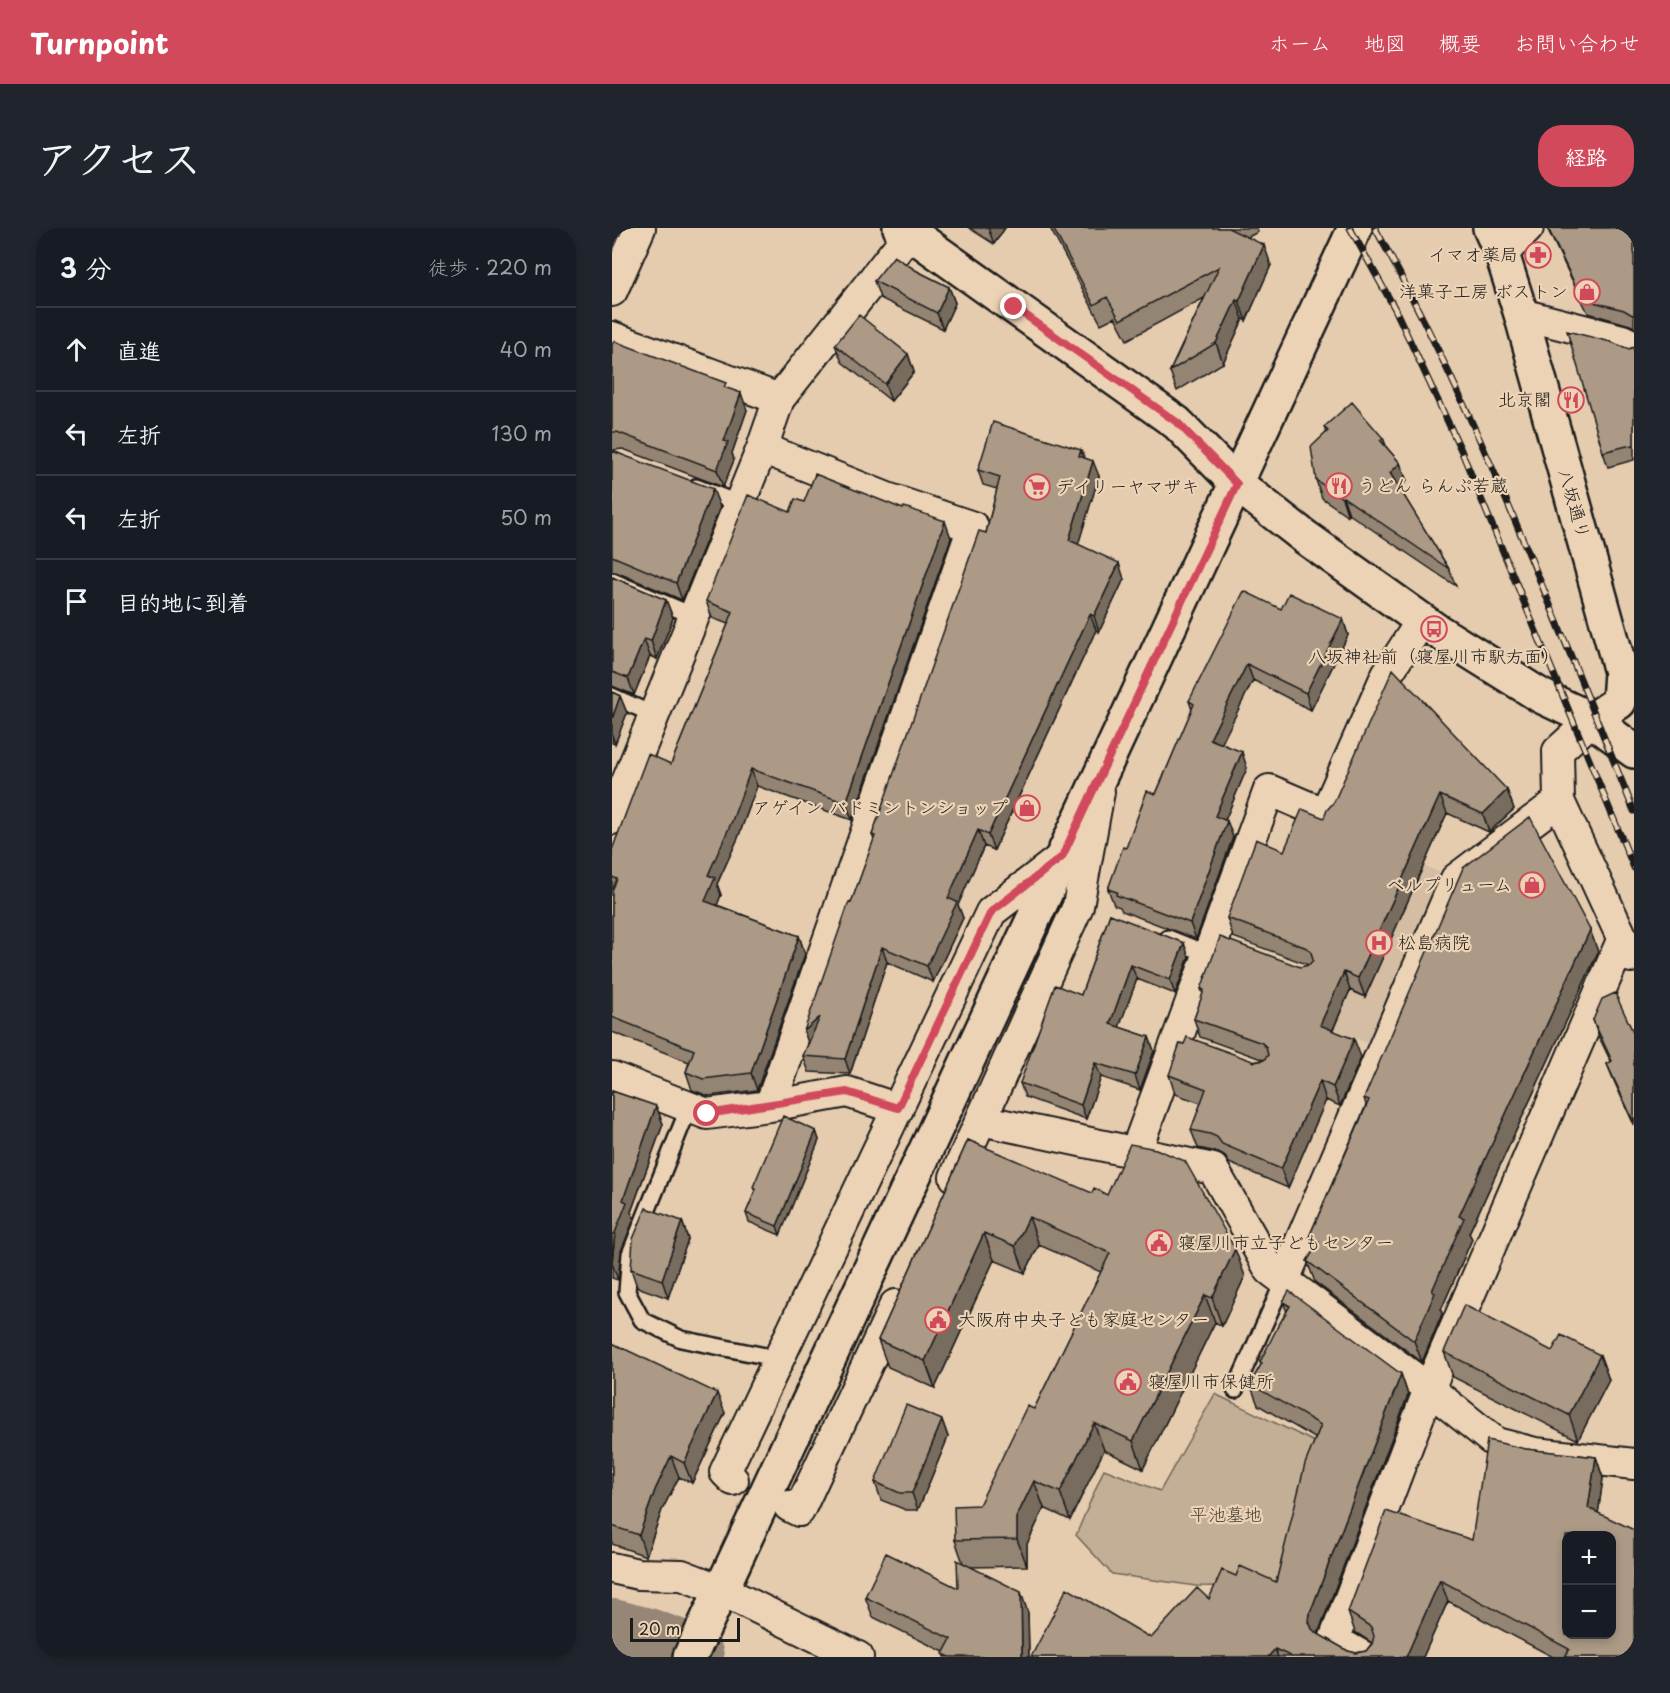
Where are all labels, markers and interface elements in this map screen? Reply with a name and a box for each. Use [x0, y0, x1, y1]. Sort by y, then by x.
text: Turnpoint [30, 21, 169, 64]
text: ホーム [1269, 26, 1331, 58]
text: 地図 [1364, 26, 1406, 58]
text: 概要 [1439, 26, 1481, 58]
text: お問い合わせ [1514, 26, 1640, 58]
text: アクセス [36, 125, 201, 188]
button: 経路 [1538, 125, 1634, 187]
place label: イマオ薬局 [1428, 240, 1518, 267]
pharmacy icon: イマオ薬局 [1523, 240, 1553, 270]
text: 3 分 [60, 248, 111, 287]
text: 徒歩 · 220 m [428, 252, 552, 282]
place label: 洋菓子工房 ボストン [1399, 277, 1568, 304]
shop icon: 洋菓子工房 ボストン [1572, 277, 1602, 307]
route end [1000, 293, 1026, 319]
icon: ahead [60, 333, 93, 366]
text: 直進 [117, 333, 161, 366]
text: 40 m [500, 334, 552, 364]
place label: 北京閣 [1498, 385, 1552, 412]
restaurant icon: 北京閣 [1556, 385, 1586, 415]
icon: left [60, 417, 93, 450]
text: 左折 [117, 417, 161, 450]
text: 130 m [492, 418, 552, 448]
street label: 八坂通り [1553, 465, 1598, 542]
restaurant icon: うどん らんぷ若蔵 [1324, 471, 1354, 501]
place label: うどん らんぷ若蔵 [1358, 471, 1508, 498]
supermarket icon: デイリーヤマザキ [1022, 472, 1052, 502]
place label: デイリーヤマザキ [1056, 472, 1199, 499]
icon: left [60, 501, 93, 534]
text: 左折 [117, 501, 161, 534]
text: 50 m [500, 502, 552, 532]
icon: arrive [60, 585, 93, 618]
text: 目的地に到着 [117, 585, 249, 618]
bus stop icon: 八坂神社前（寝屋川市駅方面） [1419, 614, 1449, 644]
place label: 八坂神社前（寝屋川市駅方面） [1308, 642, 1560, 669]
place label: アゲイン バドミントンショップ [753, 793, 1008, 820]
shop icon: アゲイン バドミントンショップ [1012, 793, 1042, 823]
place label: ベルプリューム [1387, 870, 1512, 897]
shop icon: ベルプリューム [1517, 870, 1547, 900]
hospital icon: 松島病院 [1364, 928, 1394, 958]
place label: 松島病院 [1398, 928, 1470, 955]
route start [693, 1100, 719, 1126]
public building icon: 寝屋川市立子どもセンター [1144, 1228, 1174, 1258]
place label: 寝屋川市立子どもセンター [1178, 1228, 1393, 1255]
public building icon: 大阪府中央子ども家庭センター [923, 1305, 953, 1335]
place label: 大阪府中央子ども家庭センター [958, 1305, 1209, 1332]
public building icon: 寝屋川市保健所 [1113, 1367, 1143, 1397]
place label: 寝屋川市保健所 [1148, 1367, 1274, 1394]
park label: 平池墓地 [1190, 1500, 1262, 1527]
map controls [1562, 1531, 1616, 1639]
button: + [1562, 1531, 1616, 1585]
button: − [1562, 1585, 1616, 1639]
scale bar [630, 1615, 740, 1642]
text: 20 m [639, 1616, 680, 1640]

